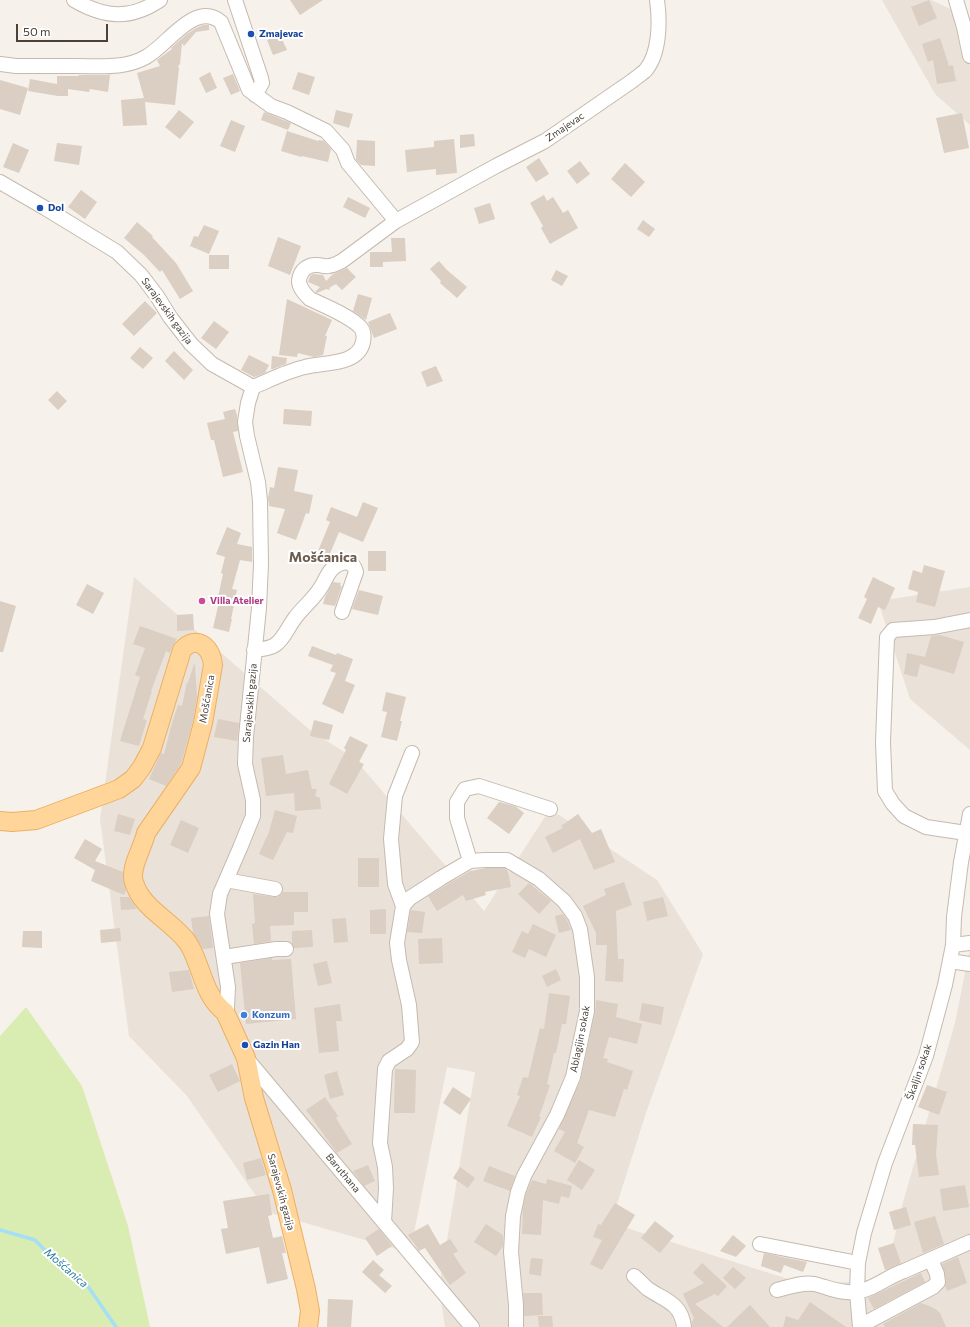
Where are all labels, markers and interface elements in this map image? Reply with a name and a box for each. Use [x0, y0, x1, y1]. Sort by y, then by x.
scale bar [18, 16, 110, 42]
text: 50 m [23, 24, 51, 38]
place label: Zmajevac [259, 28, 303, 40]
marker: Zmajevac [246, 29, 256, 39]
street label: Zmajevac [544, 110, 586, 144]
place label: Dol [48, 202, 64, 214]
marker: Dol [35, 203, 45, 213]
street label: Sarajevskih gazija [139, 275, 195, 347]
district label: Mošćanica [289, 549, 357, 565]
place label: Villa Atelier [210, 595, 264, 607]
marker: Villa Atelier [197, 596, 207, 606]
street label: Sarajevskih gazija [241, 663, 259, 743]
street label: Mošćanica [197, 674, 217, 724]
street label: Ablagijin sokak [568, 1005, 592, 1073]
place label: Konzum [252, 1009, 290, 1021]
marker: Konzum [239, 1010, 249, 1020]
place label: Gazin Han [253, 1039, 300, 1051]
marker: Gazin Han [240, 1040, 250, 1050]
street label: Škaljin sokak [904, 1042, 934, 1102]
street label: Baruthana [323, 1151, 363, 1195]
street label: Sarajevskih gazija [265, 1152, 297, 1232]
water label: Mošćanica [41, 1245, 91, 1291]

